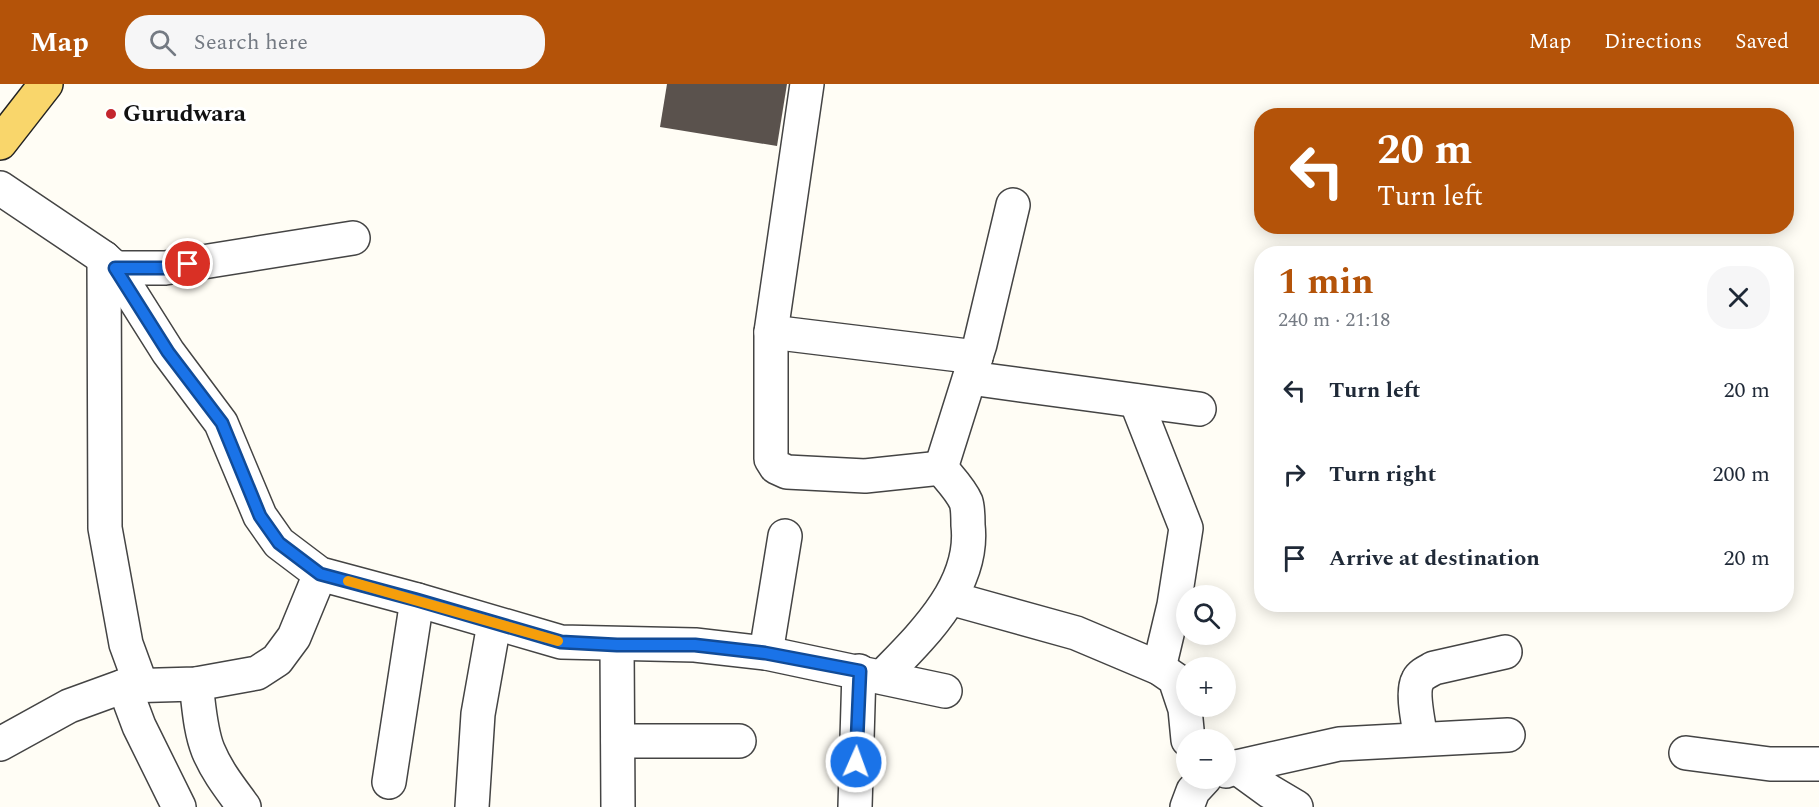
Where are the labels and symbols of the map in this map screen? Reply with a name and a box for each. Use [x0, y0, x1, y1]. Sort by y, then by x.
place label: Gurudwara [123, 96, 247, 132]
marker: Gurudwara [104, 107, 118, 121]
pin [162, 238, 213, 289]
position arrow [824, 730, 888, 794]

